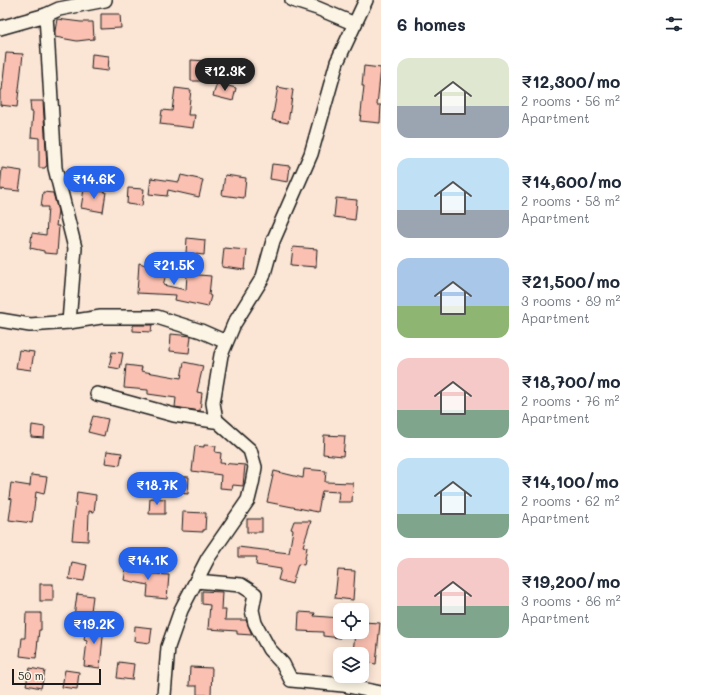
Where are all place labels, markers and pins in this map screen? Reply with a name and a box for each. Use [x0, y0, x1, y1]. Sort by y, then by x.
pin: ₹12.3K [192, 58, 258, 92]
pin: ₹14.6K [61, 166, 127, 200]
pin: ₹21.5K [141, 252, 207, 286]
pin: ₹18.7K [124, 472, 190, 506]
pin: ₹14.1K [115, 547, 181, 581]
pin: ₹19.2K [61, 611, 127, 645]

